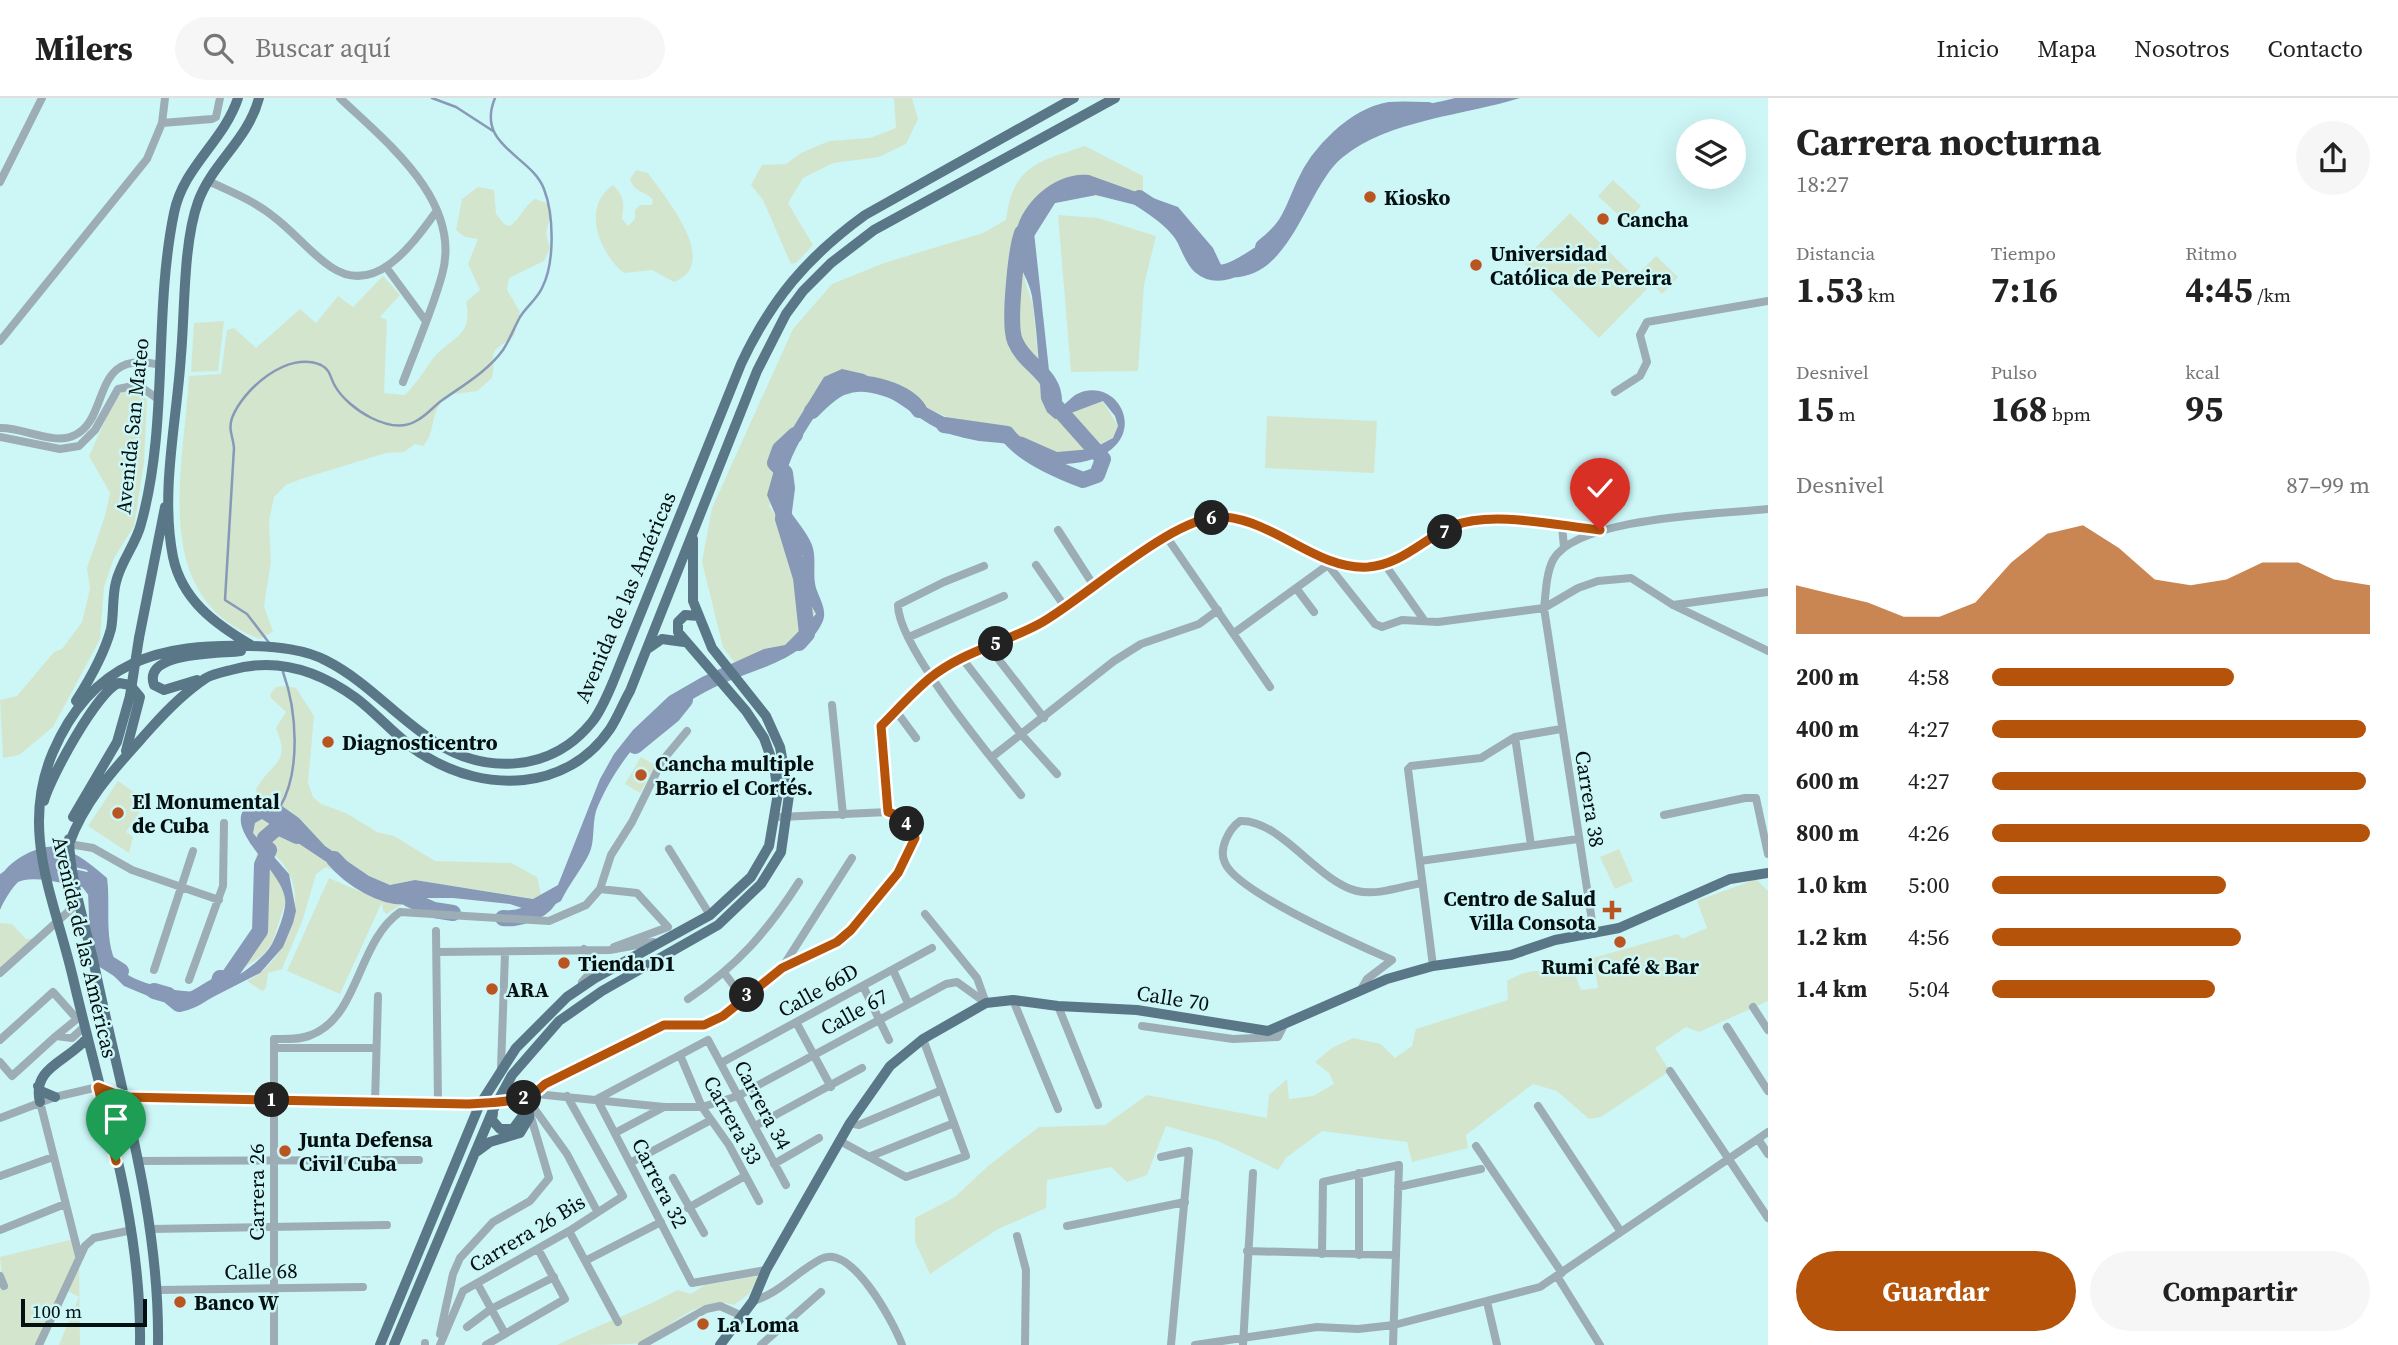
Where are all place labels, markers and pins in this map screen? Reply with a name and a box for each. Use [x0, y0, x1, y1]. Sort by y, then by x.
place label: Kiosko [1384, 183, 1450, 212]
marker: Kiosko [1362, 189, 1378, 205]
place label: Cancha [1617, 205, 1689, 234]
marker: Cancha [1595, 211, 1611, 227]
place label: Universidad Católica de Pereira [1490, 239, 1673, 292]
marker: Universidad Católica de Pereira [1468, 257, 1484, 273]
pin [1570, 458, 1630, 530]
pin: 6 [1194, 500, 1230, 536]
pin: 7 [1428, 514, 1462, 550]
pin: 5 [978, 626, 1014, 662]
place label: Diagnosticentro [342, 728, 498, 757]
marker: Diagnosticentro [320, 734, 336, 750]
place label: Cancha multiple Barrio el Cortés. [655, 749, 814, 802]
marker: Cancha multiple Barrio el Cortés. [633, 767, 649, 783]
place label: El Monumental de Cuba [132, 787, 280, 840]
marker: El Monumental de Cuba [110, 805, 126, 821]
pin: 4 [890, 806, 925, 842]
place label: Centro de Salud Villa Consota [1444, 884, 1597, 937]
marker: Centro de Salud Villa Consota [1602, 900, 1622, 920]
marker: Rumi Café & Bar [1612, 934, 1628, 950]
place label: Tienda D1 [578, 949, 676, 978]
place label: Rumi Café & Bar [1541, 952, 1699, 981]
marker: Tienda D1 [556, 955, 572, 971]
place label: ARA [506, 975, 549, 1004]
pin: 3 [730, 978, 764, 1012]
marker: ARA [484, 981, 500, 997]
pin: 2 [506, 1080, 542, 1116]
pin: 1 [254, 1082, 290, 1118]
pin [86, 1089, 146, 1161]
place label: Junta Defensa Civil Cuba [297, 1125, 434, 1178]
marker: Junta Defensa Civil Cuba [277, 1143, 293, 1159]
place label: Banco W [194, 1288, 279, 1317]
marker: Banco W [172, 1294, 188, 1310]
place label: La Loma [717, 1310, 800, 1339]
marker: La Loma [695, 1316, 711, 1332]

